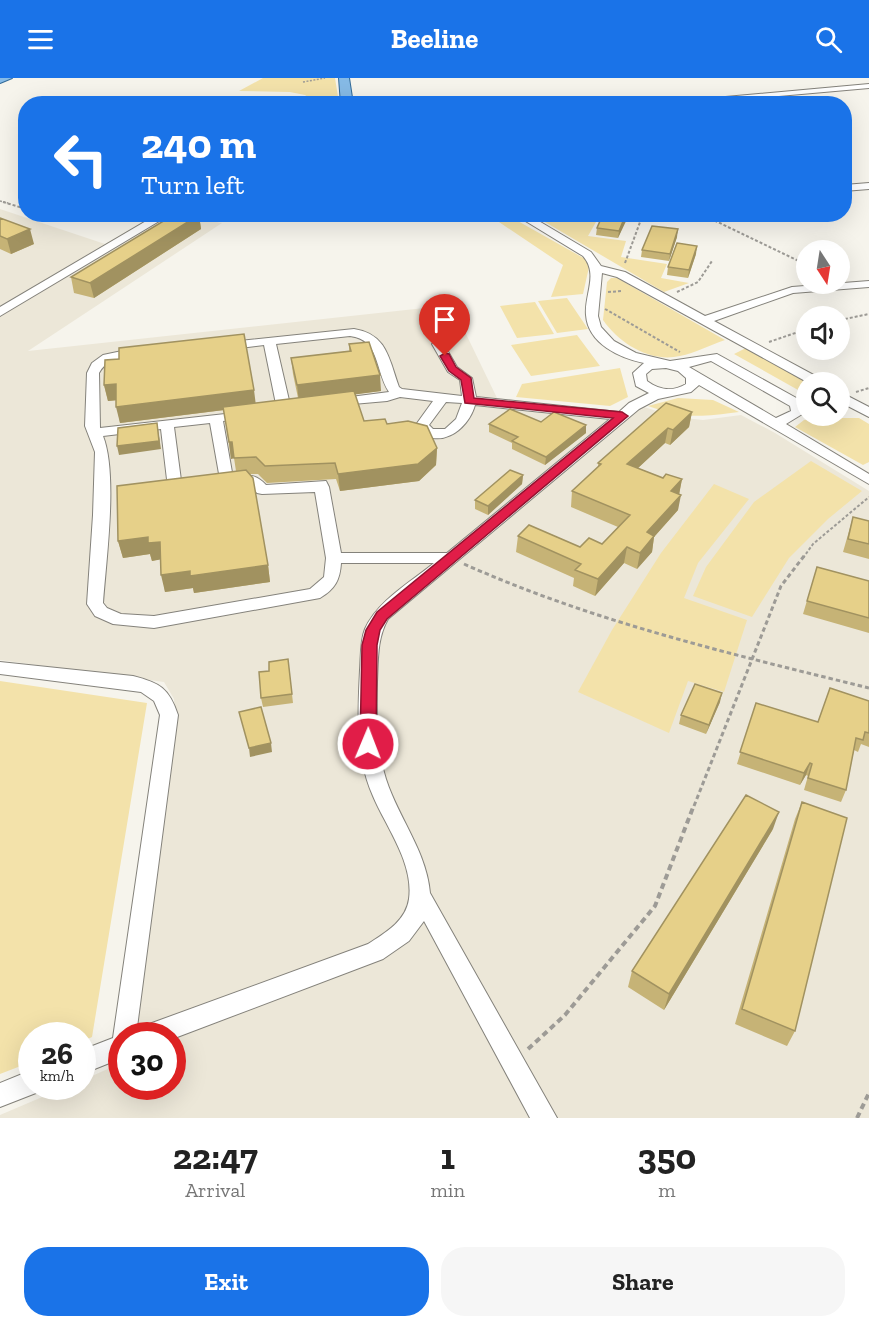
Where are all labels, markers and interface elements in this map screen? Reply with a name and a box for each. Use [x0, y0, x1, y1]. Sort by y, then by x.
icon: menu [24, 23, 57, 56]
text: Beeline [391, 23, 478, 55]
icon: search [812, 23, 845, 56]
text: 240 m [141, 118, 256, 169]
icon: left [42, 120, 120, 198]
text: Turn left [141, 169, 244, 201]
north arrow [796, 240, 850, 294]
map controls [796, 240, 850, 426]
pin [419, 294, 470, 356]
icon: arrive [428, 303, 461, 336]
button: sound [796, 306, 850, 360]
button: search [796, 372, 850, 426]
position arrow [336, 712, 400, 776]
speed limit sign: 30 [108, 1022, 186, 1100]
text: 26 [41, 1036, 73, 1072]
text: km/h [40, 1067, 74, 1085]
text: 22:47 [173, 1135, 258, 1178]
text: 1 [440, 1135, 455, 1178]
text: 350 [638, 1135, 696, 1178]
text: Arrival [185, 1178, 245, 1202]
text: min [431, 1178, 465, 1202]
text: m [658, 1178, 676, 1202]
button: Exit [24, 1247, 429, 1316]
button: Share [441, 1247, 845, 1316]

